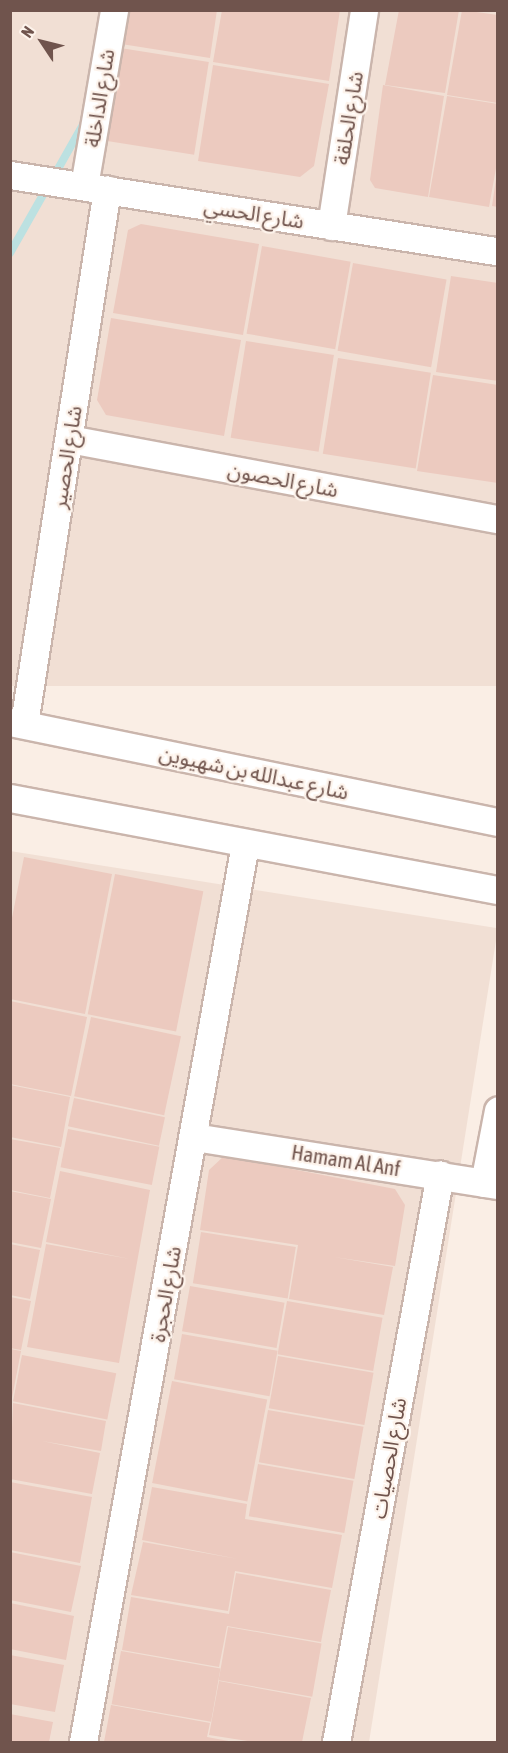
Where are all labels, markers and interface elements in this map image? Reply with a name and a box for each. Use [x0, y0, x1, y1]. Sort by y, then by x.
north arrow [12, 12, 72, 72]
text: N [17, 23, 37, 41]
street label: شارع الداخلة [79, 47, 119, 149]
street label: شارع الحلقة [328, 69, 368, 167]
street label: شارع الحسي [202, 193, 306, 233]
street label: شارع الحصير [45, 404, 87, 510]
street label: شارع الحصون [226, 456, 340, 502]
street label: شارع عبدالله بن شهيوين [157, 740, 351, 804]
street label: Hamam Al Anf [290, 1139, 402, 1181]
street label: شارع الحجرة [144, 1244, 186, 1344]
street label: شارع الحصيات [365, 1396, 411, 1520]

